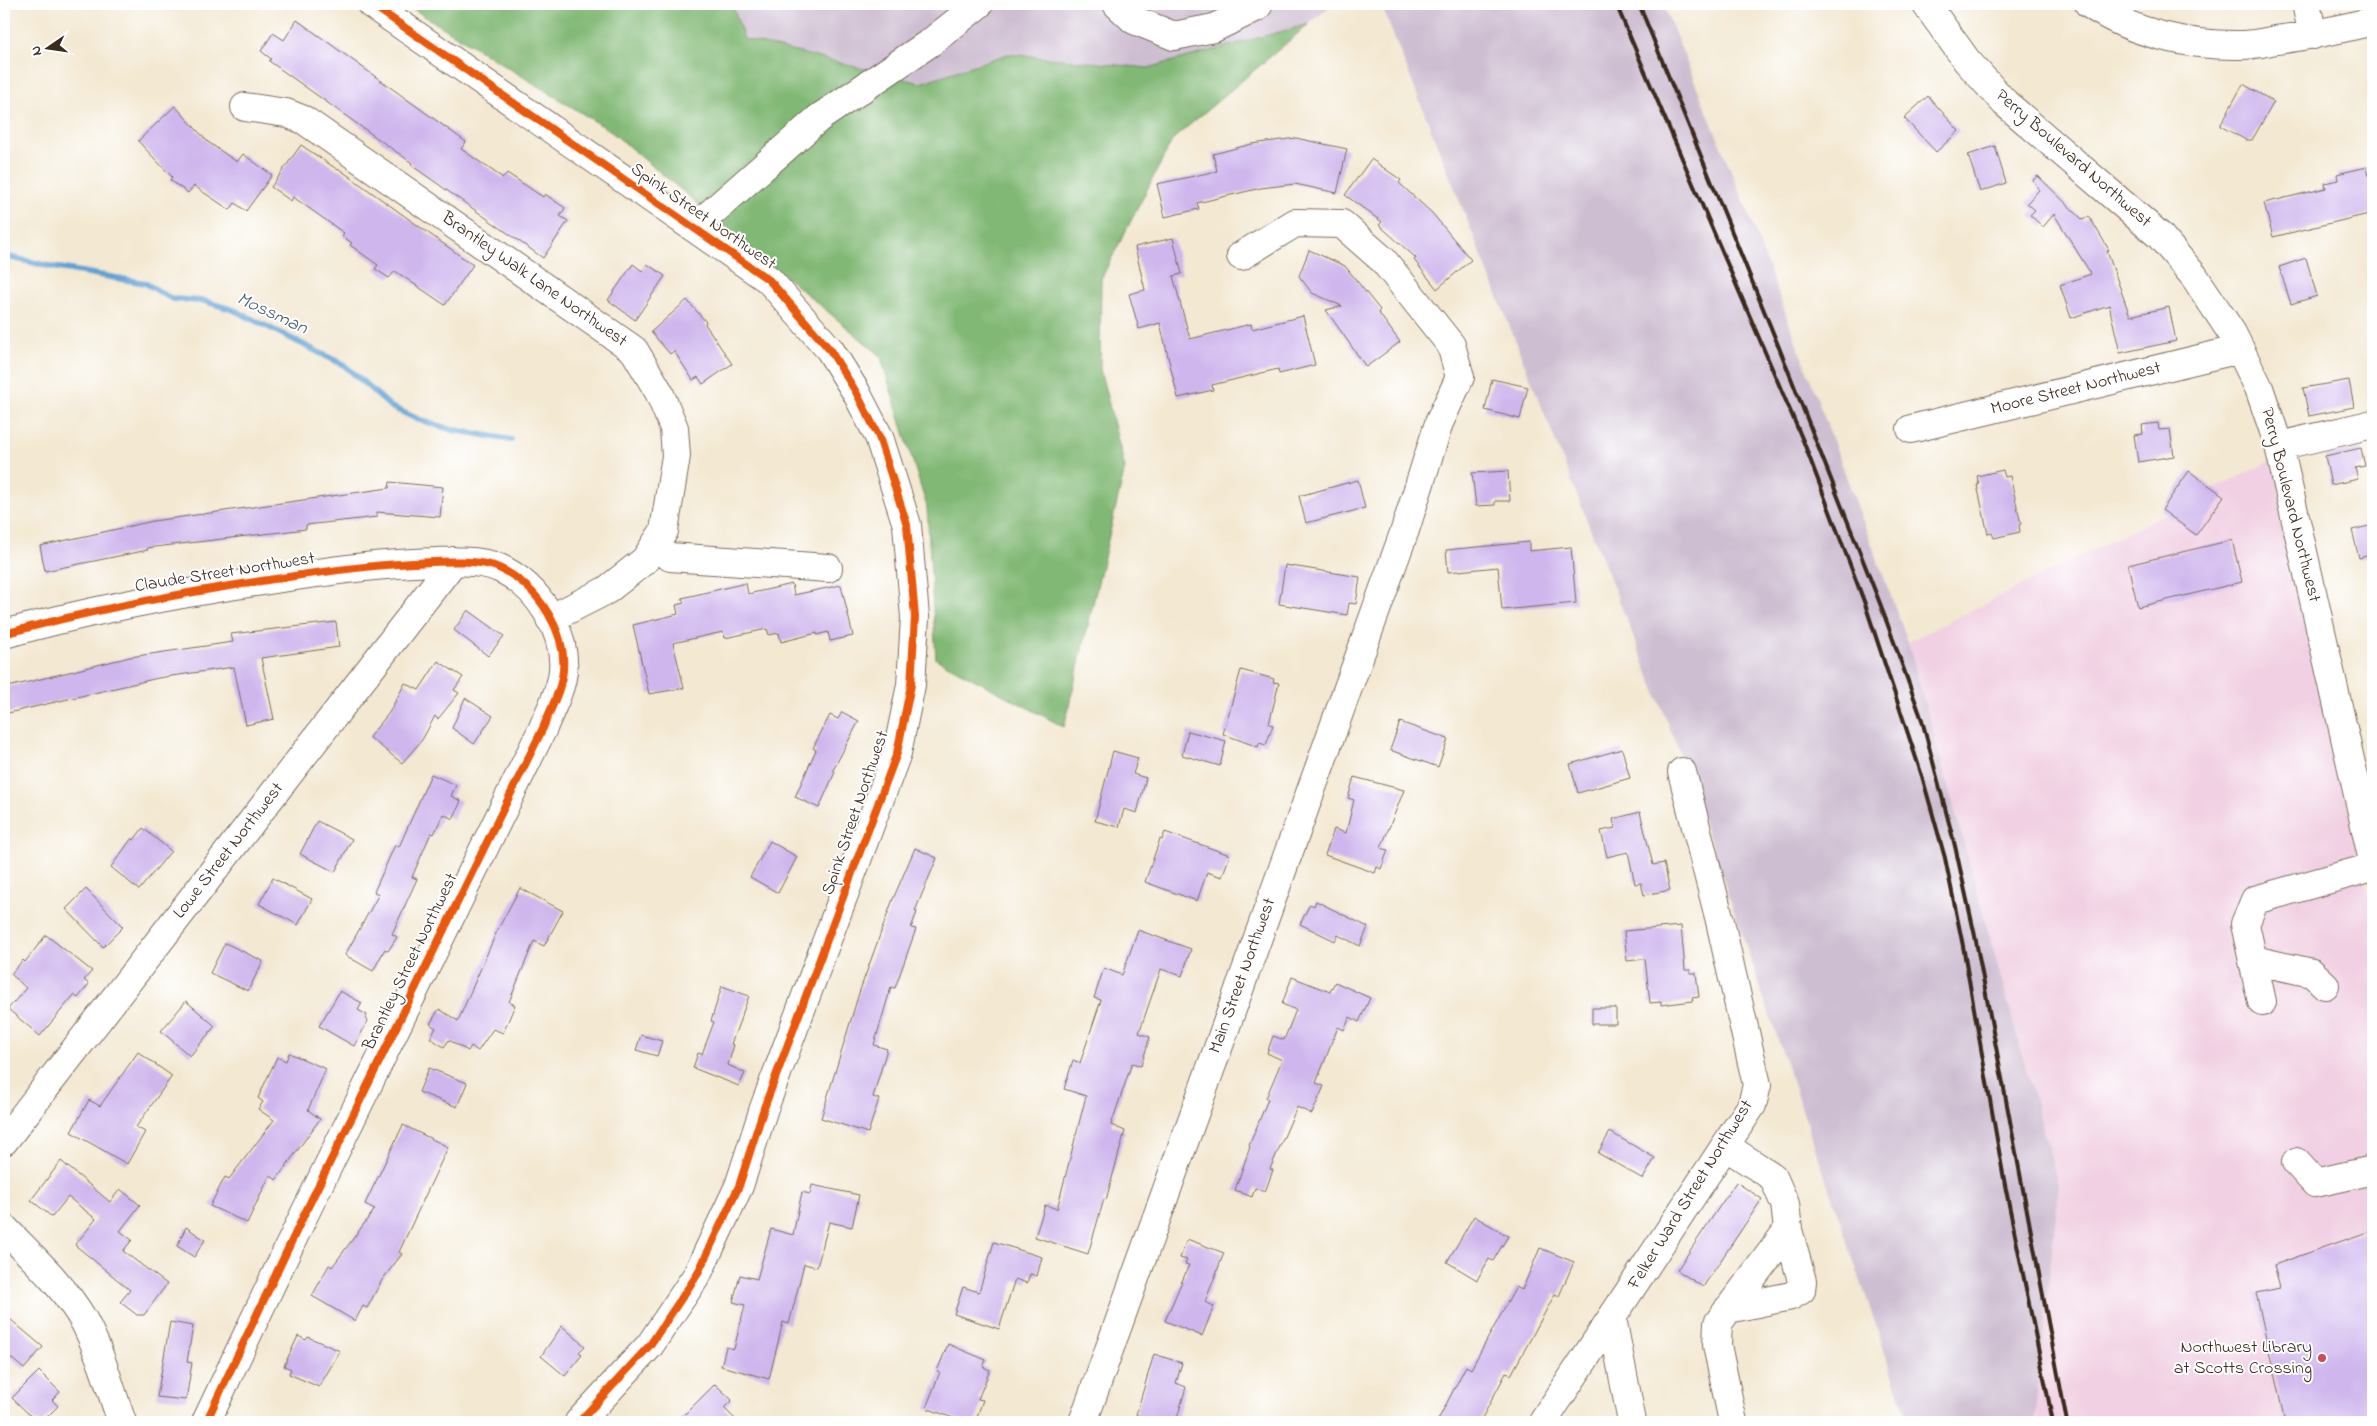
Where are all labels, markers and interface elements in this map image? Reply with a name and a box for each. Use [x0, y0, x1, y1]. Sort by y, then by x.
north arrow [22, 22, 72, 72]
text: N [26, 44, 48, 58]
street label: Perry Boulevard Northwest [1989, 84, 2157, 234]
street label: Spink Street Northwest [625, 157, 781, 277]
street label: Brantley Walk Lane Northwest [435, 205, 632, 354]
water label: Mossman [232, 286, 312, 342]
street label: Moore Street Northwest [1988, 355, 2164, 423]
street label: Perry Boulevard Northwest [2253, 405, 2327, 605]
street label: Claude Street Northwest [133, 546, 317, 600]
street label: Spink Street Northwest [816, 727, 896, 899]
street label: Lowe Street Northwest [167, 777, 291, 925]
street label: Brantley Street Northwest [356, 869, 465, 1056]
street label: Main Street Northwest [1203, 895, 1283, 1057]
street label: Felker Ward Street Northwest [1621, 1095, 1760, 1296]
place label: Northwest Library at Scotts Crossing [2174, 1335, 2312, 1383]
marker: Northwest Library at Scotts Crossing [2316, 1352, 2328, 1364]

